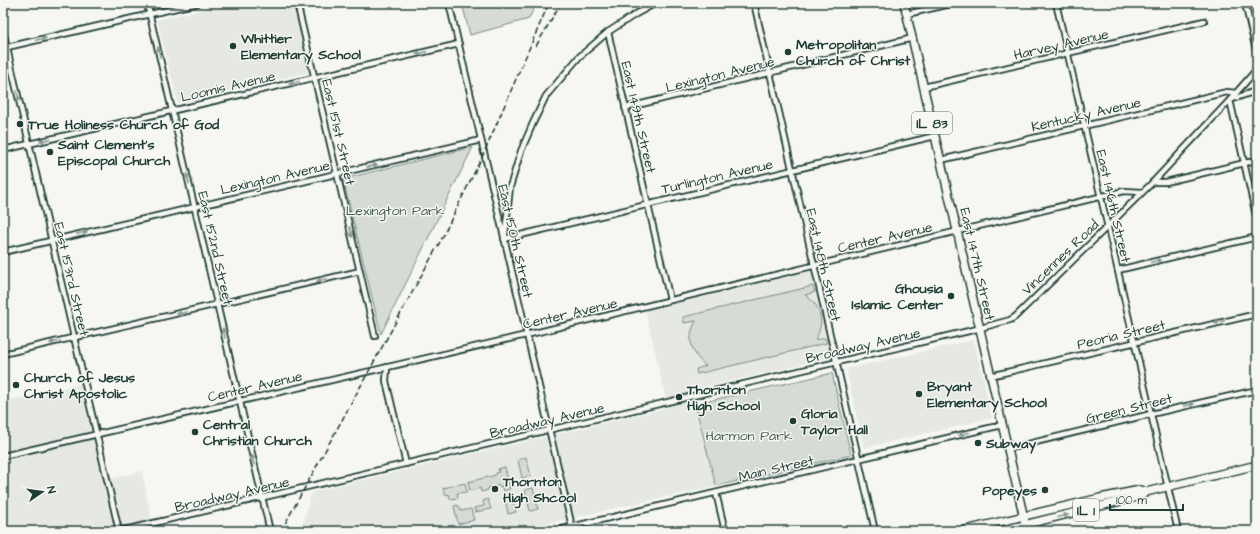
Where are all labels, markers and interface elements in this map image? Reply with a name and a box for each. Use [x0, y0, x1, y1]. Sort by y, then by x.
street label: Harvey Avenue [1012, 24, 1111, 66]
place label: Whittier Elementary School [240, 29, 362, 65]
place label: Metropolitan Church of Christ [796, 35, 911, 71]
one-way arrow [35, 36, 47, 42]
marker: Whittier Elementary School [228, 41, 238, 51]
one-way arrow [155, 46, 161, 59]
marker: Metropolitan Church of Christ [783, 47, 793, 57]
one-way arrow [415, 51, 427, 57]
street label: Lexington Avenue [664, 52, 777, 98]
street label: East 149th Street [615, 59, 661, 176]
street label: Loomis Avenue [179, 66, 278, 108]
street label: East 151st Street [316, 77, 360, 188]
one-way arrow [288, 80, 300, 86]
one-way arrow [16, 90, 22, 103]
street label: Kentucky Avenue [1029, 93, 1143, 137]
road number: IL 83 [912, 112, 952, 134]
place label: True Holiness Church of God [27, 115, 220, 135]
marker: True Holiness Church of God [15, 119, 25, 129]
place label: Saint Clement's Episcopal Church [57, 135, 171, 171]
one-way arrow [39, 138, 51, 144]
marker: Saint Clement's Episcopal Church [45, 147, 55, 157]
street label: East 146th Street [1090, 148, 1136, 265]
street label: Turlington Avenue [660, 154, 775, 200]
street label: Lexington Avenue [218, 156, 332, 200]
one-way arrow [366, 163, 378, 169]
one-way arrow [185, 173, 191, 185]
street label: East 150th Street [492, 183, 538, 300]
street label: East 152nd Street [192, 189, 238, 308]
park label: Lexington Park [346, 201, 445, 221]
street label: East 147th Street [954, 206, 1000, 323]
street label: East 148th Street [800, 207, 846, 324]
street label: Vincennes Road [1018, 216, 1104, 300]
street label: Center Avenue [836, 217, 935, 259]
street label: East 153rd Street [48, 220, 94, 338]
one-way arrow [348, 226, 354, 238]
one-way arrow [76, 230, 88, 236]
one-way arrow [1149, 257, 1162, 263]
one-way arrow [316, 277, 328, 283]
place label: Ghousia Islamic Center [852, 279, 944, 315]
marker: Ghousia Islamic Center [946, 291, 956, 301]
street label: Center Avenue [521, 293, 620, 335]
one-way arrow [176, 310, 188, 316]
street label: Peoria Street [1075, 315, 1168, 355]
one-way arrow [1213, 320, 1225, 326]
street label: Broadway Avenue [804, 323, 923, 369]
one-way arrow [221, 327, 227, 339]
one-way arrow [49, 339, 61, 345]
street label: Center Avenue [206, 366, 305, 408]
place label: Church of Jesus Christ Apostolic [24, 368, 135, 404]
place label: Bryant Elementary School [927, 377, 1048, 413]
marker: Church of Jesus Christ Apostolic [11, 380, 21, 390]
place label: Thornton High School [686, 380, 761, 417]
street label: Green Street [1084, 388, 1175, 429]
marker: Bryant Elementary School [914, 389, 924, 399]
marker: Thornton High School [674, 392, 684, 402]
street label: Broadway Avenue [488, 398, 607, 444]
one-way arrow [1183, 402, 1196, 408]
place label: Gloria Taylor Hall [800, 404, 869, 440]
place label: Central Christian Church [203, 415, 313, 451]
marker: Gloria Taylor Hall [788, 416, 798, 426]
park label: Harmon Park [705, 426, 793, 446]
marker: Central Christian Church [190, 427, 200, 437]
one-way arrow [957, 431, 969, 437]
place label: Subway [985, 434, 1036, 454]
marker: Subway [973, 438, 983, 448]
street label: Main Street [737, 451, 816, 487]
one-way arrow [250, 453, 256, 466]
north arrow [22, 472, 62, 512]
street label: Broadway Avenue [173, 472, 292, 518]
place label: Thornton High Shcool [502, 472, 577, 509]
place label: Popeyes [983, 481, 1037, 501]
marker: Thornton High Shcool [490, 484, 500, 494]
text: N [43, 485, 59, 495]
marker: Popeyes [1040, 485, 1050, 495]
scale bar [1110, 486, 1183, 512]
text: 100 m [1116, 492, 1147, 509]
road number: IL 1 [1073, 499, 1099, 521]
one-way arrow [1057, 513, 1069, 519]

